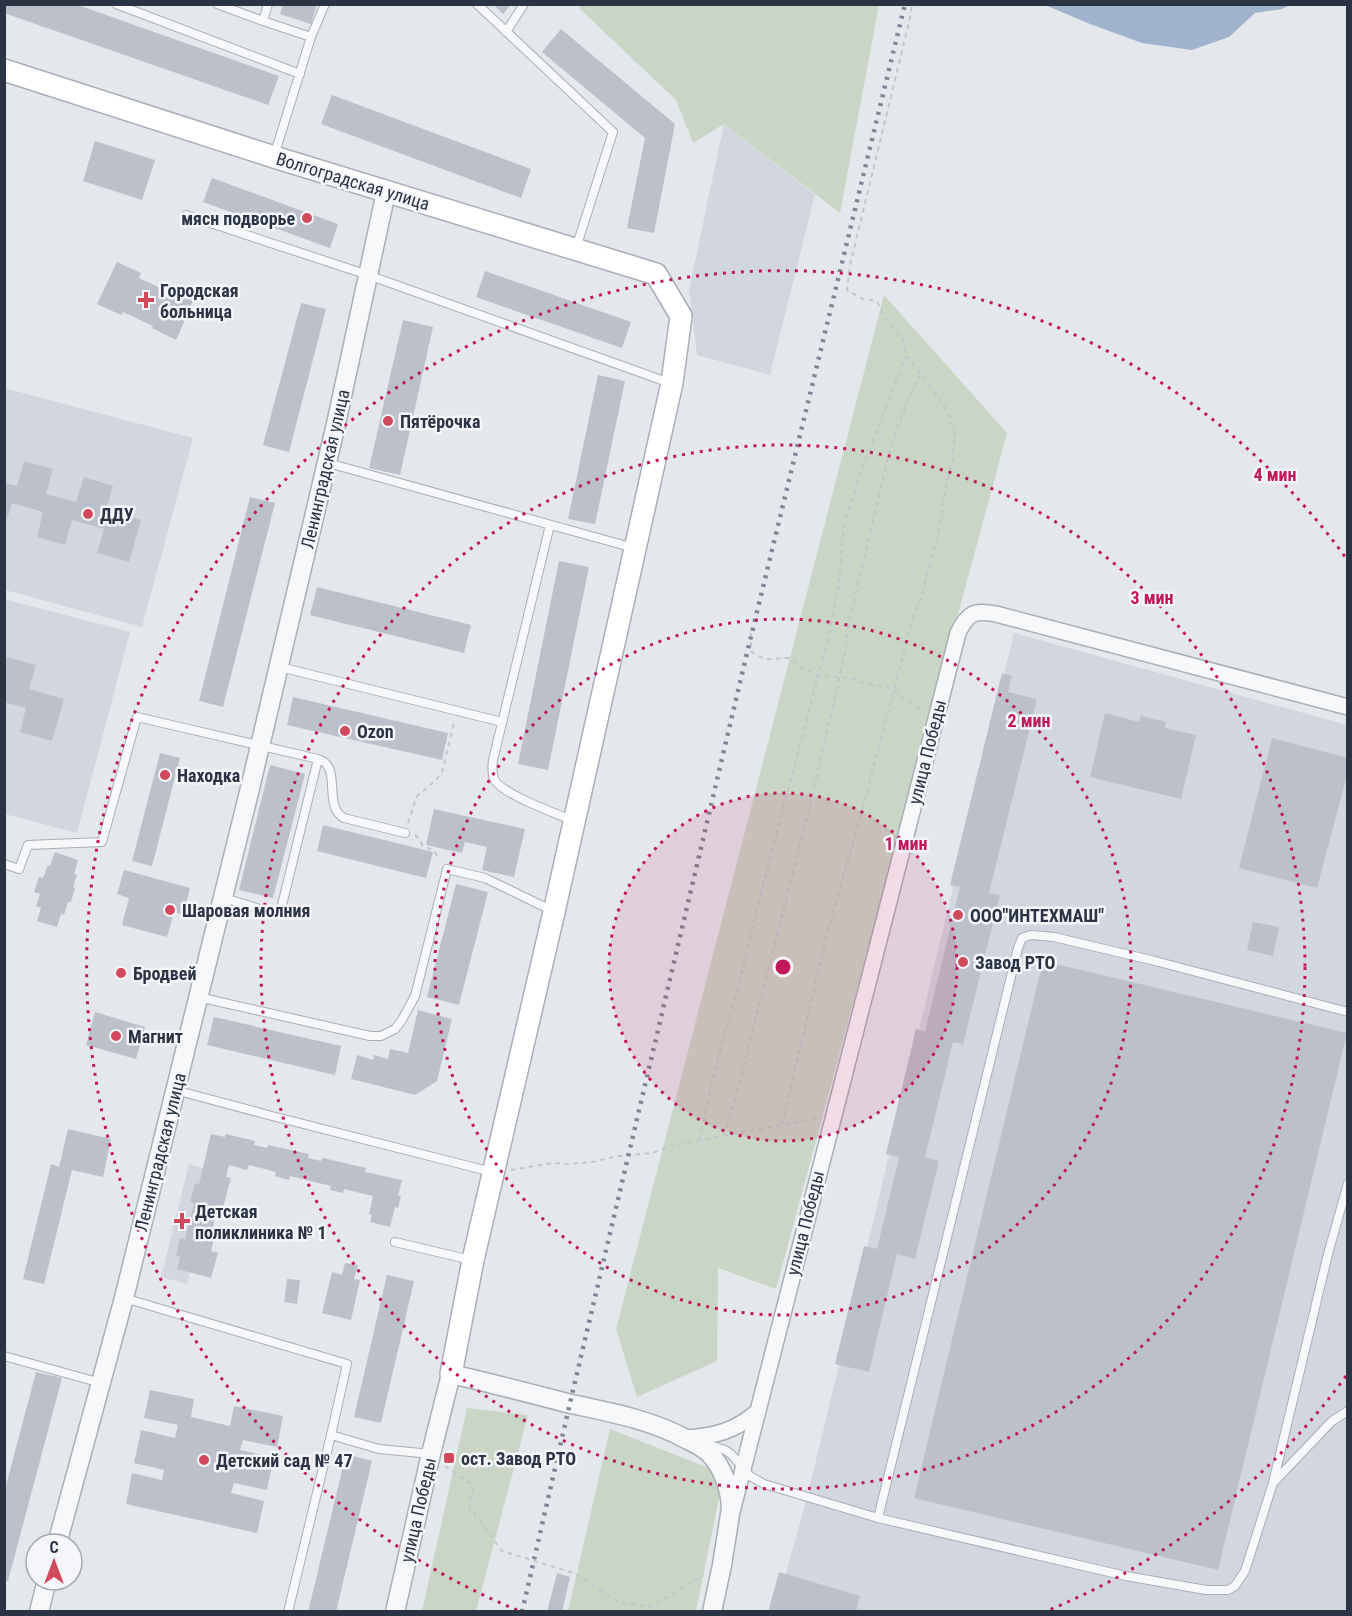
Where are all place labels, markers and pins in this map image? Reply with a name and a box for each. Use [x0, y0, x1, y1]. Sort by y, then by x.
place label: мясн подворье [181, 208, 295, 229]
marker: мясн подворье [300, 211, 314, 225]
place label: Городская больница [160, 280, 239, 322]
marker: Городская больница [137, 291, 155, 309]
place label: Пятёрочка [400, 411, 480, 432]
marker: Пятёрочка [381, 414, 395, 428]
place label: ДДУ [100, 504, 134, 525]
marker: ДДУ [81, 507, 95, 521]
place label: Ozon [357, 721, 394, 742]
marker: Ozon [338, 724, 352, 738]
place label: Находка [177, 765, 240, 786]
marker: Находка [158, 768, 172, 782]
place label: Шаровая молния [182, 900, 310, 921]
marker: Шаровая молния [163, 903, 177, 917]
place label: ООО"ИНТЕХМАШ" [970, 905, 1104, 926]
marker: ООО"ИНТЕХМАШ" [951, 908, 965, 922]
place label: Завод РТО [975, 952, 1056, 973]
marker: Завод РТО [956, 955, 970, 969]
centre of rings [773, 957, 793, 977]
place label: Бродвей [133, 963, 196, 984]
marker: Бродвей [114, 966, 128, 980]
place label: Магнит [128, 1026, 183, 1047]
marker: Магнит [109, 1029, 123, 1043]
place label: Детская поликлиника № 1 [195, 1201, 327, 1243]
marker: Детская поликлиника № 1 [173, 1212, 191, 1230]
place label: ост. Завод РТО [461, 1448, 576, 1469]
place label: Детский сад № 47 [216, 1450, 353, 1471]
marker: ост. Завод РТО [442, 1451, 456, 1465]
marker: Детский сад № 47 [197, 1453, 211, 1467]

